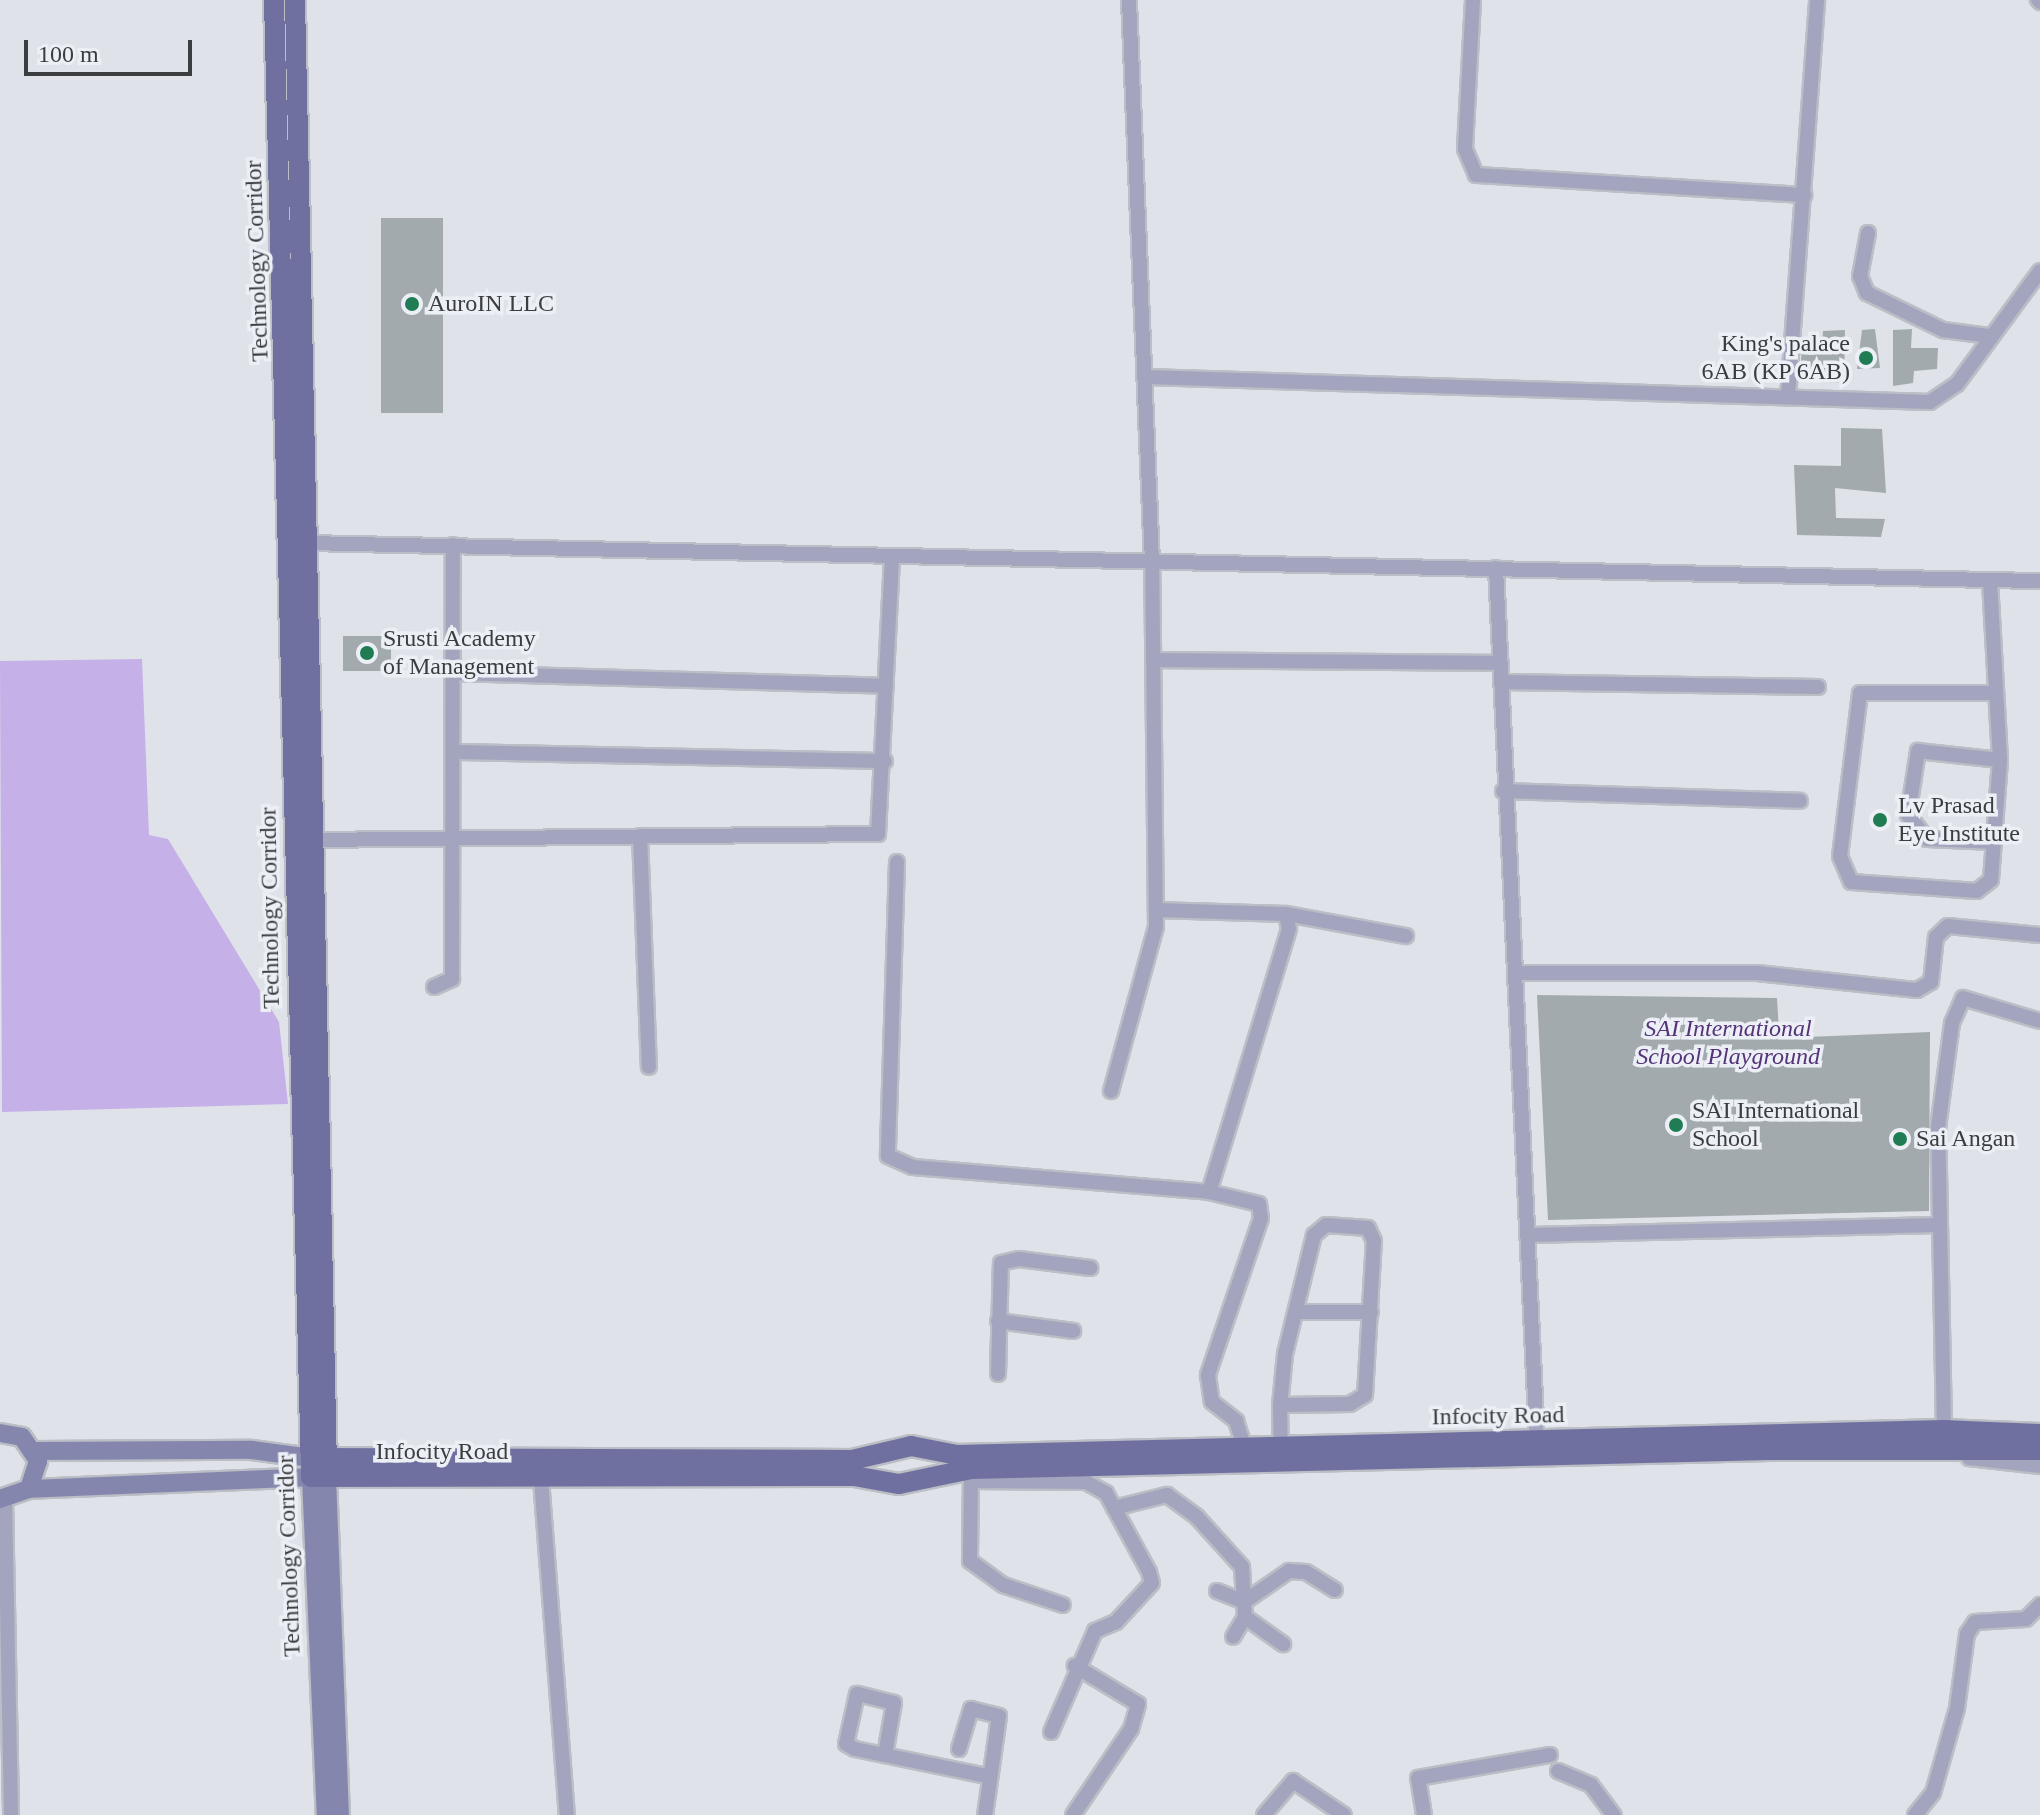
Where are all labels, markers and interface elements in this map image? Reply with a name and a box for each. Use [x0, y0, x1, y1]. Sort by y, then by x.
scale bar [28, 24, 196, 74]
text: 100 m [38, 41, 99, 67]
street label: Technology Corridor [239, 160, 275, 362]
place label: AuroIN LLC [428, 290, 554, 318]
marker: AuroIN LLC [403, 295, 421, 313]
place label: King's palace 6AB (KP 6AB) [1701, 330, 1850, 386]
marker: King's palace 6AB (KP 6AB) [1857, 349, 1875, 367]
place label: Srusti Academy of Management [383, 625, 537, 681]
marker: Srusti Academy of Management [358, 644, 376, 662]
place label: Lv Prasad Eye Institute [1898, 792, 2020, 848]
street label: Technology Corridor [254, 807, 286, 1009]
marker: Lv Prasad Eye Institute [1869, 809, 1891, 831]
park label: SAI International School Playground [1636, 1015, 1820, 1071]
place label: SAI International School [1692, 1097, 1859, 1153]
marker: SAI International School [1667, 1116, 1685, 1134]
place label: Sai Angan [1916, 1125, 2017, 1153]
marker: Sai Angan [1891, 1130, 1909, 1148]
street label: Infocity Road [1431, 1400, 1565, 1432]
street label: Infocity Road [376, 1438, 508, 1466]
street label: Technology Corridor [271, 1455, 307, 1657]

